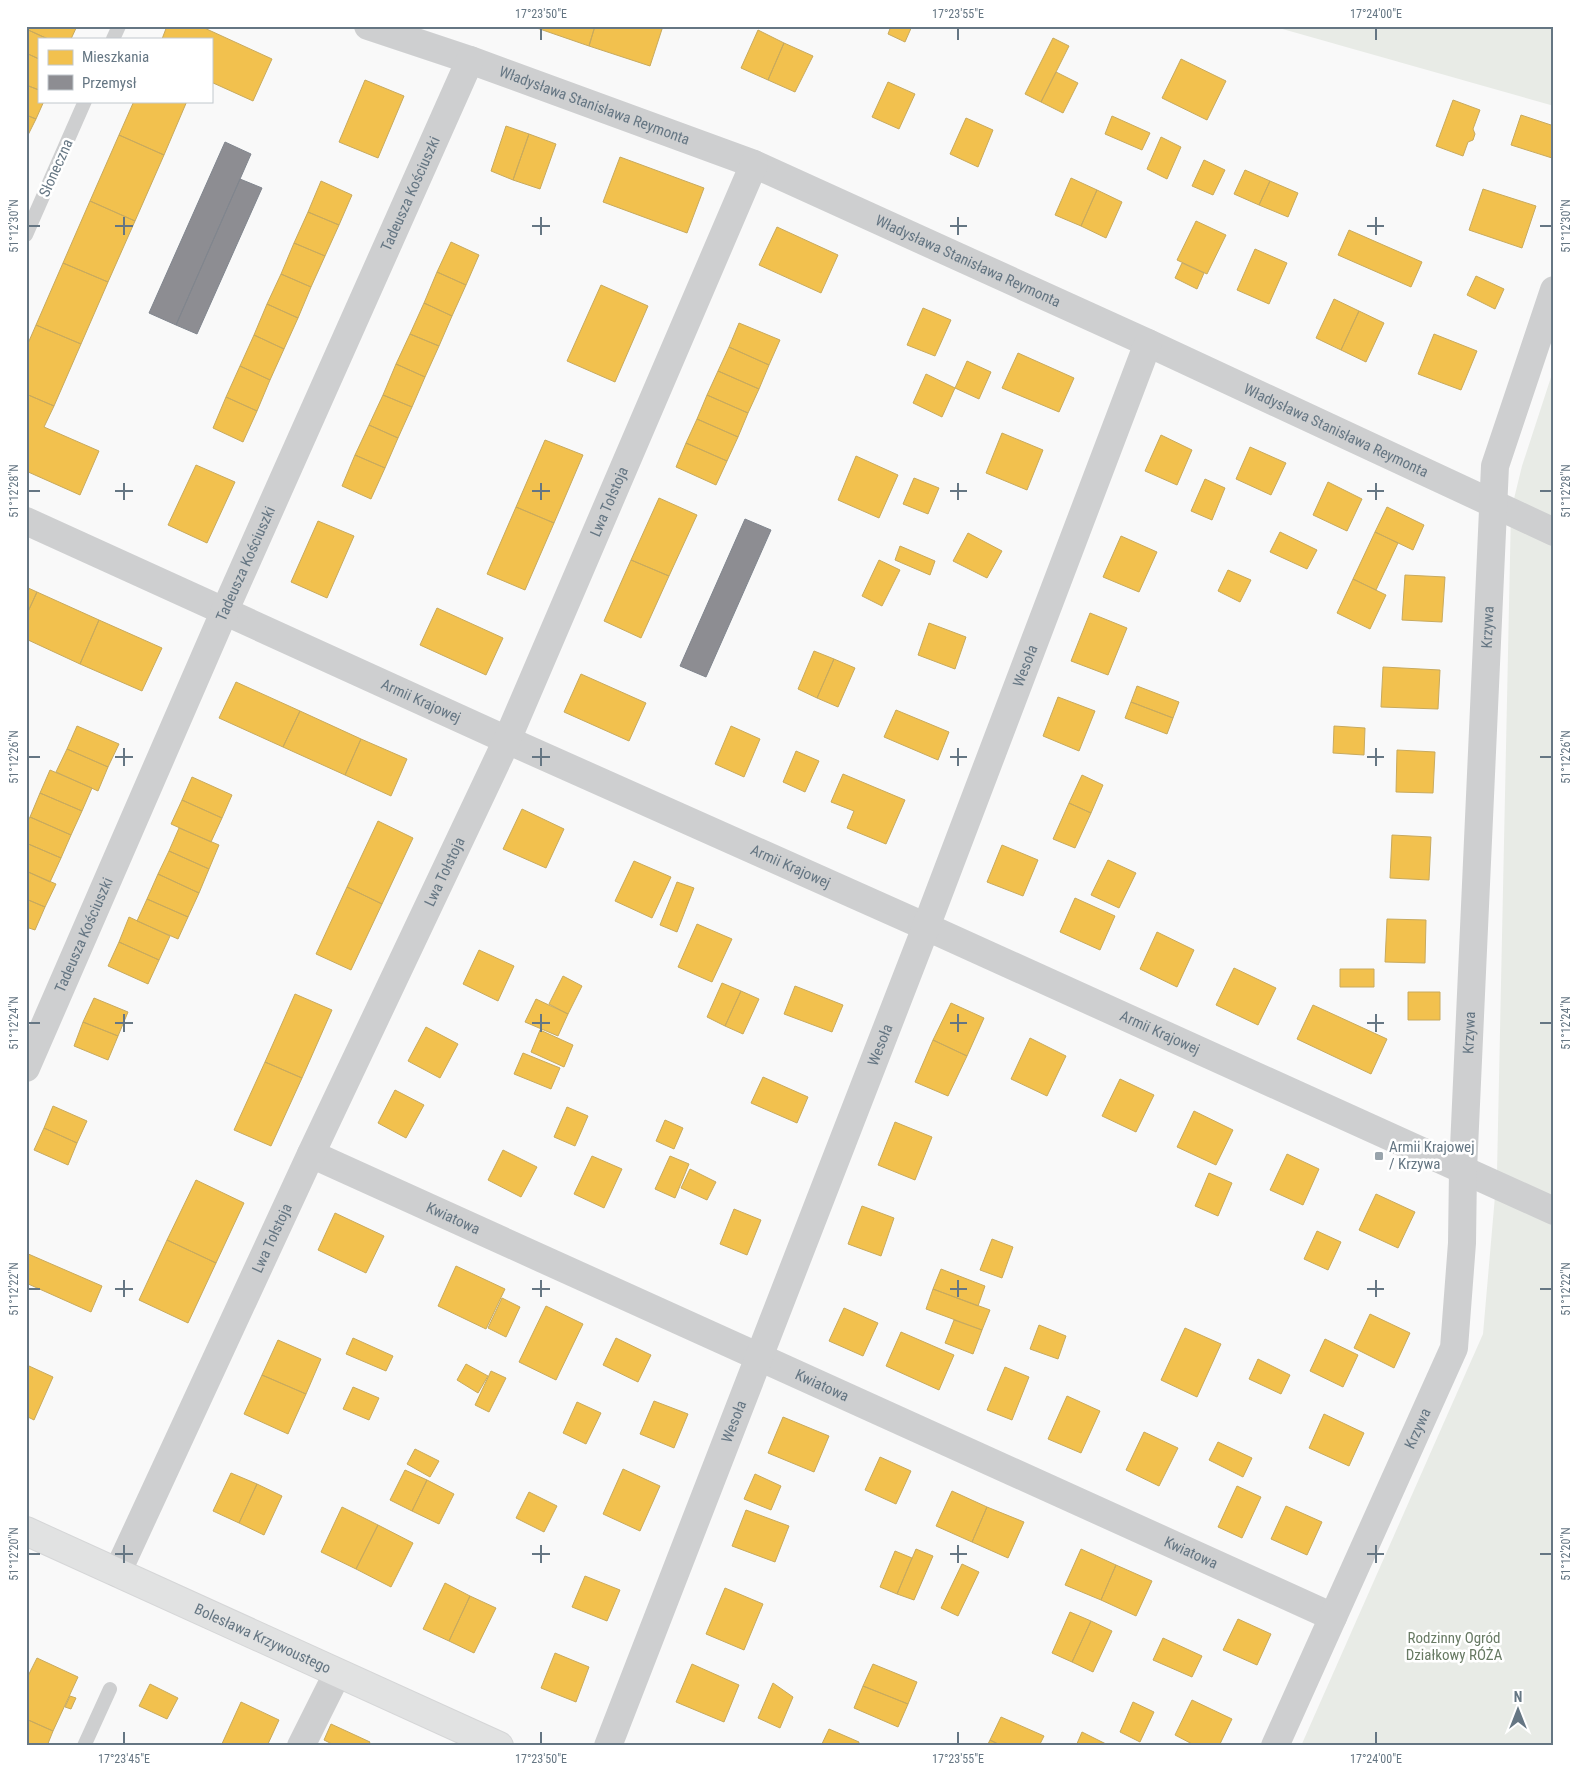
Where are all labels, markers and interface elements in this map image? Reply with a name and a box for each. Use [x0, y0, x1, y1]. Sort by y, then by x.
text: 17°23'50"E [515, 7, 567, 21]
text: 17°23'55"E [932, 7, 984, 21]
text: 17°24'00"E [1350, 7, 1402, 21]
legend [38, 38, 212, 102]
text: Mieszkania [82, 48, 149, 66]
street label: Władysława Stanisława Reymonta [497, 62, 692, 149]
text: Przemysł [82, 74, 137, 92]
street label: Tadeusza Kościuszki [377, 134, 444, 254]
street label: Słoneczna [35, 136, 77, 200]
text: 51°12'30"N [7, 199, 21, 253]
text: 51°12'30"N [1559, 199, 1573, 253]
street label: Władysława Stanisława Reymonta [873, 211, 1063, 311]
street label: Władysława Stanisława Reymonta [1241, 380, 1431, 481]
text: 51°12'28"N [7, 464, 21, 518]
street label: Lwa Tołstoja [586, 464, 632, 539]
text: 51°12'28"N [1559, 464, 1573, 518]
street label: Tadeusza Kościuszki [212, 504, 279, 624]
street label: Krzywa [1478, 606, 1498, 649]
street label: Wesoła [1009, 642, 1041, 689]
street label: Armii Krajowej [378, 675, 464, 727]
text: 51°12'26"N [7, 730, 21, 784]
text: 51°12'26"N [1559, 730, 1573, 784]
street label: Lwa Tołstoja [421, 834, 469, 909]
street label: Armii Krajowej [748, 841, 833, 892]
street label: Tadeusza Kościuszki [51, 875, 117, 995]
text: 51°12'24"N [7, 996, 21, 1050]
text: 51°12'24"N [1559, 996, 1573, 1050]
street label: Armii Krajowej [1117, 1007, 1203, 1058]
street label: Krzywa [1459, 1011, 1479, 1055]
street label: Wesoła [864, 1021, 896, 1069]
place label: Armii Krajowej / Krzywa [1389, 1138, 1475, 1173]
marker: Armii Krajowej / Krzywa [1373, 1150, 1385, 1162]
street label: Kwiatowa [423, 1198, 483, 1238]
street label: Lwa Tołstoja [248, 1201, 296, 1276]
text: 51°12'22"N [7, 1262, 21, 1316]
text: 51°12'22"N [1559, 1262, 1573, 1316]
street label: Kwiatowa [792, 1366, 852, 1405]
street label: Wesoła [718, 1398, 750, 1445]
street label: Krzywa [1401, 1406, 1435, 1452]
text: 51°12'20"N [7, 1527, 21, 1581]
text: 51°12'20"N [1559, 1527, 1573, 1581]
street label: Kwiatowa [1161, 1533, 1221, 1573]
street label: Bolesława Krzywoustego [192, 1600, 334, 1677]
park label: Rodzinny Ogród Działkowy RÓŻA [1406, 1629, 1503, 1664]
north arrow [1492, 1684, 1542, 1734]
text: N [1514, 1689, 1522, 1705]
text: 17°23'45"E [98, 1752, 150, 1766]
text: 17°23'50"E [515, 1752, 567, 1766]
text: 17°23'55"E [932, 1752, 984, 1766]
text: 17°24'00"E [1350, 1752, 1402, 1766]

